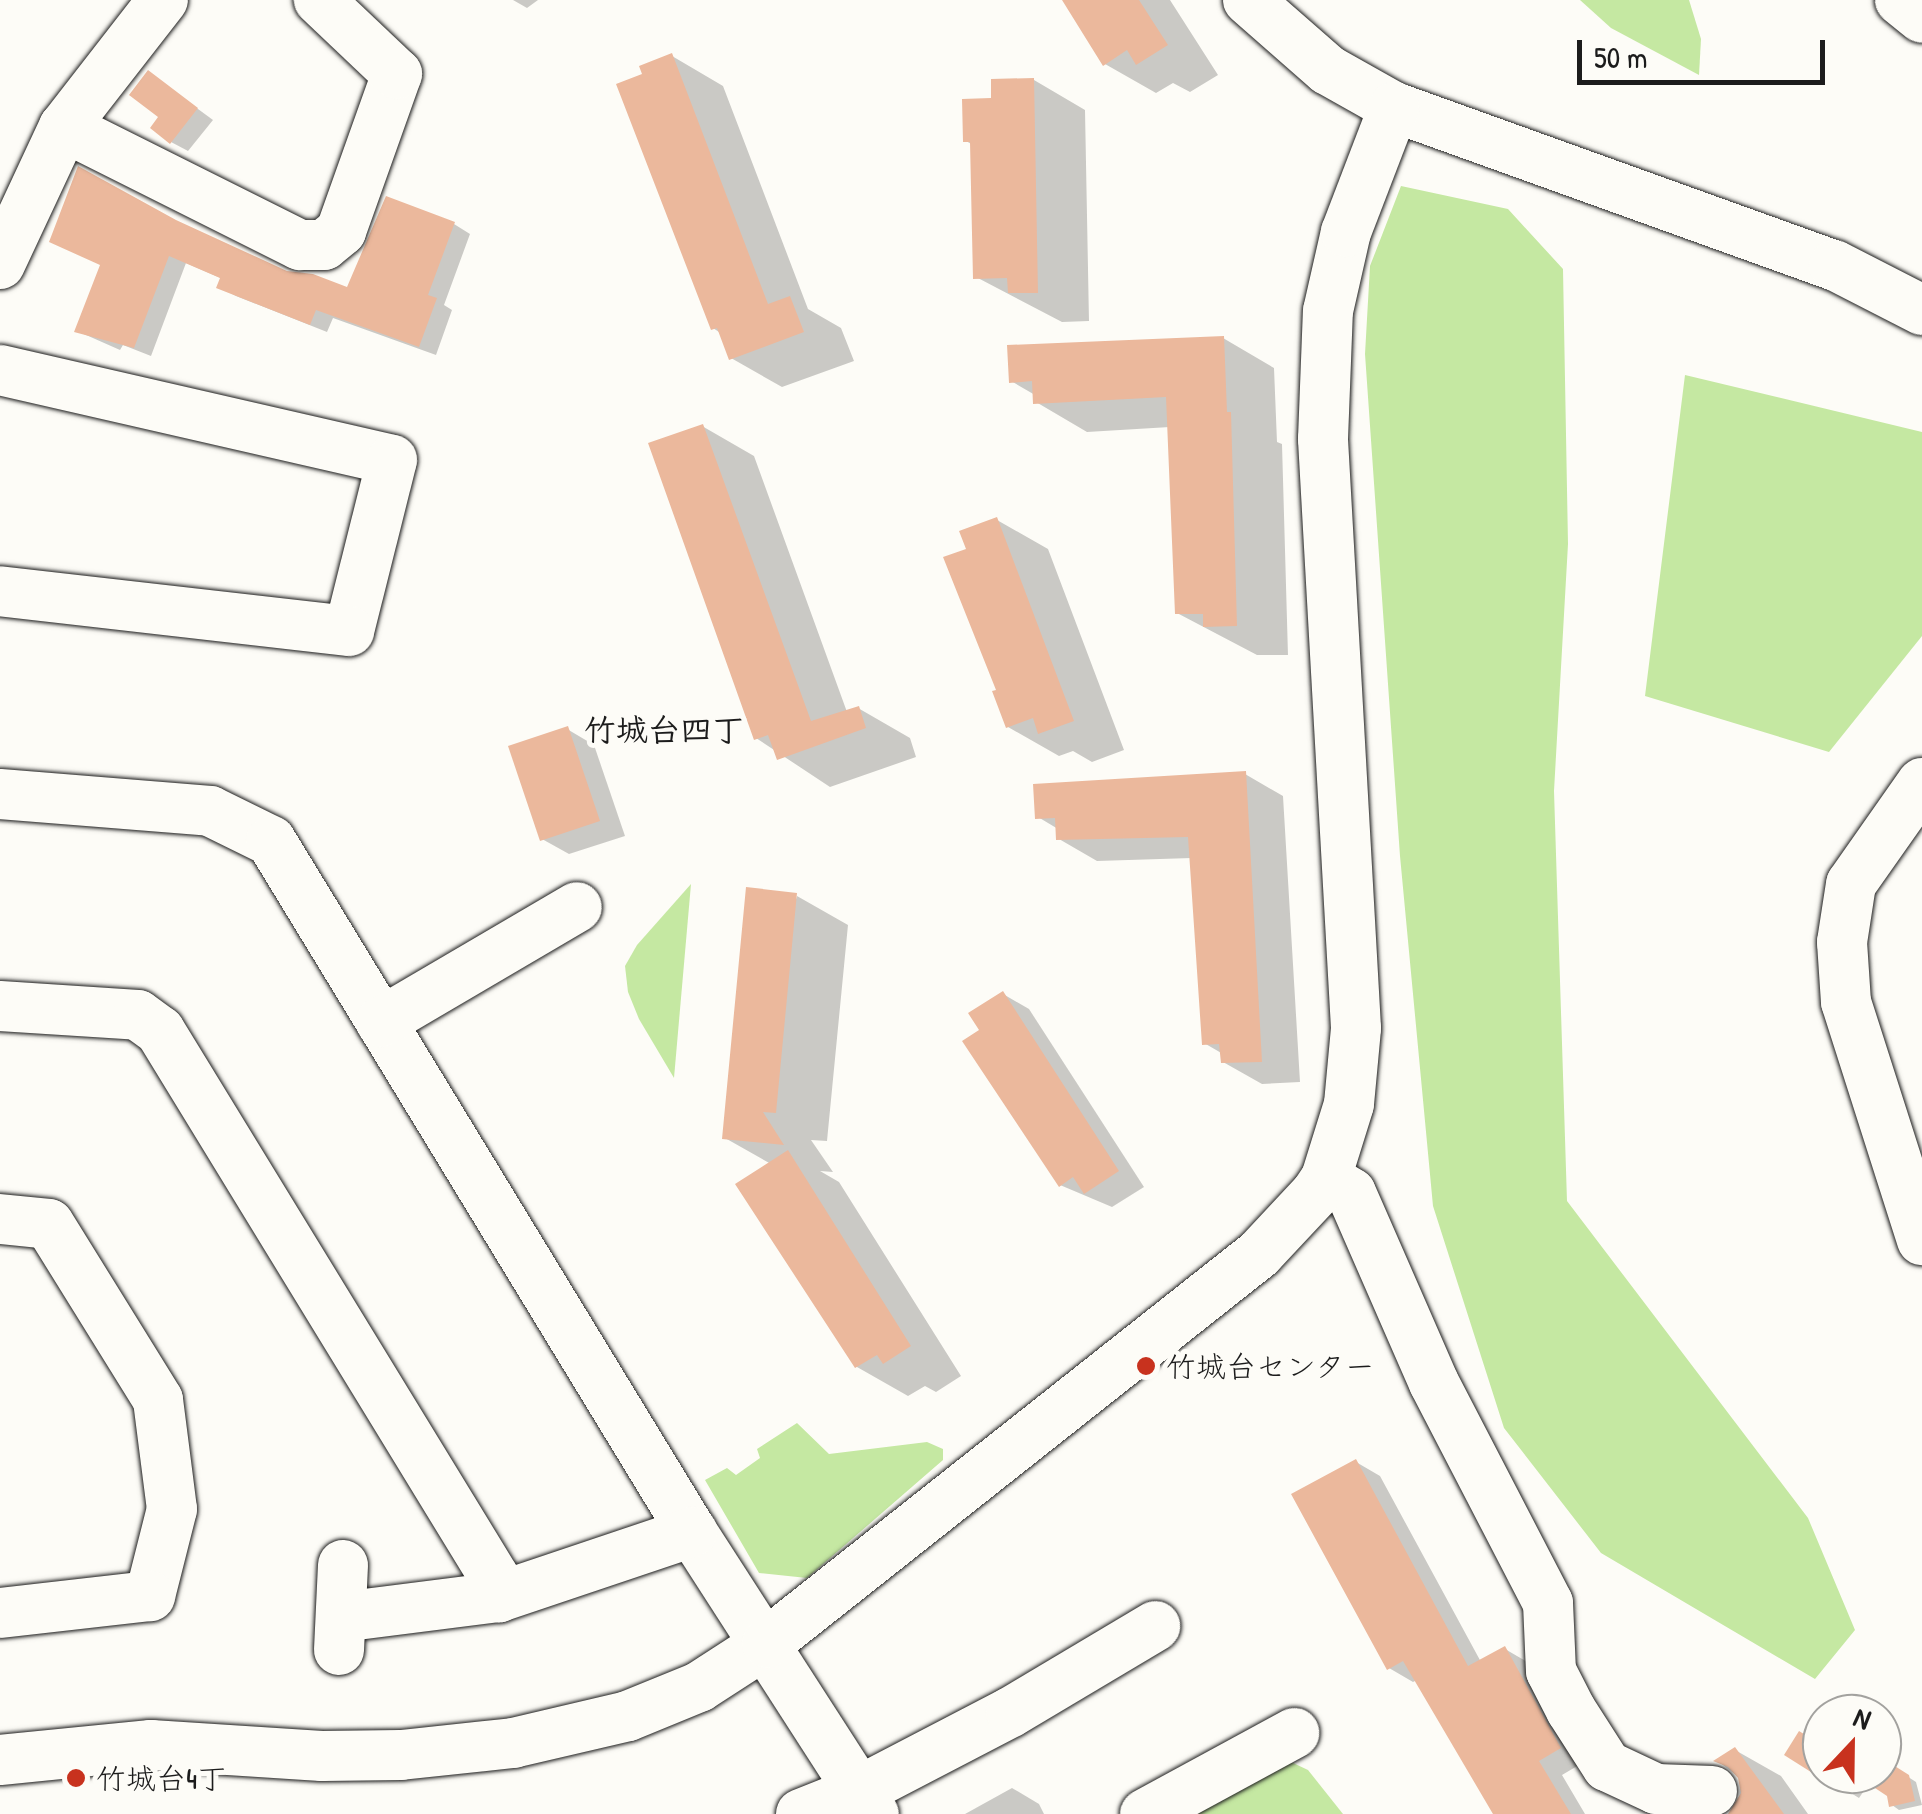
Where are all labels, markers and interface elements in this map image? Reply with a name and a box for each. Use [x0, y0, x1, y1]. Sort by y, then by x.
scale bar [1582, 20, 1830, 82]
text: 50 m [1594, 37, 1647, 77]
district label: 竹城台四丁 [584, 711, 744, 749]
place label: 竹城台センター [1166, 1348, 1376, 1384]
marker: 竹城台センター [1135, 1355, 1157, 1377]
north arrow [1802, 1694, 1902, 1794]
text: N [1848, 1698, 1877, 1738]
place label: 竹城台4丁 [96, 1760, 227, 1796]
marker: 竹城台4丁 [65, 1767, 87, 1789]

